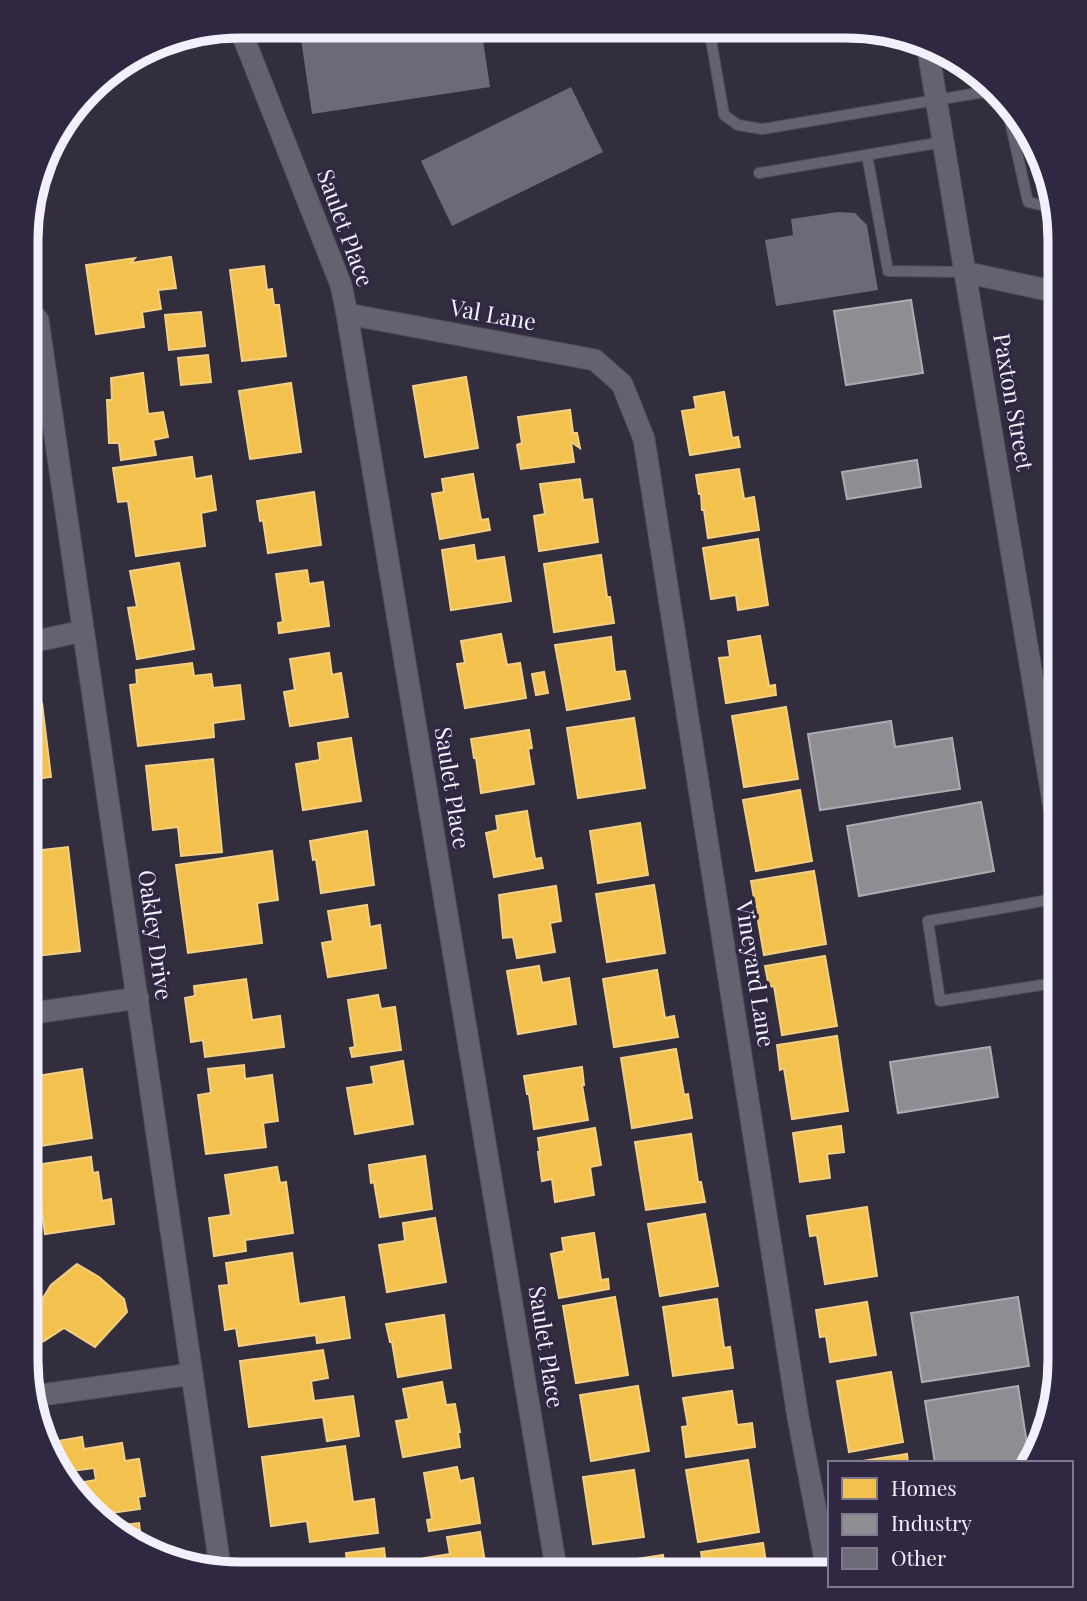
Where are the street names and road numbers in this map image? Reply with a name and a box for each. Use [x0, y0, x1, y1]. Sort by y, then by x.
street label: Saulet Place [311, 164, 382, 290]
street label: Val Lane [447, 291, 539, 336]
street label: Paxton Street [987, 331, 1042, 474]
street label: Saulet Place [429, 725, 478, 851]
street label: Oakley Drive [132, 868, 181, 1002]
street label: Vineyard Lane [729, 897, 783, 1049]
street label: Saulet Place [523, 1284, 572, 1410]

